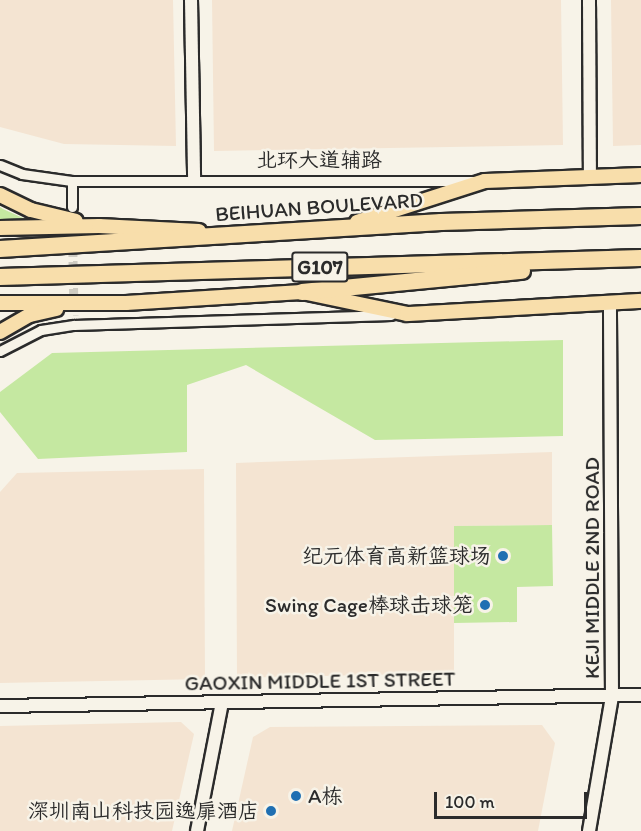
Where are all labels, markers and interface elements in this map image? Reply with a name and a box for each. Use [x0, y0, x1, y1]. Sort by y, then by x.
street label: 北环大道辅路 [256, 147, 382, 173]
street label: BEIHUAN BOULEVARD [214, 187, 424, 227]
road number: G107 [290, 250, 350, 284]
street label: KEJI MIDDLE 2ND ROAD [579, 457, 605, 679]
place label: 纪元体育高新篮球场 [302, 543, 491, 569]
marker: 纪元体育高新篮球场 [496, 549, 510, 563]
place label: Swing Cage棒球击球笼 [265, 592, 473, 618]
marker: Swing Cage棒球击球笼 [478, 598, 492, 612]
street label: GAOXIN MIDDLE 1ST STREET [184, 666, 456, 696]
scale bar [437, 780, 590, 818]
place label: A栋 [308, 783, 342, 809]
marker: A栋 [289, 789, 303, 803]
text: 100 m [445, 791, 495, 813]
place label: 深圳南山科技园逸扉酒店 [28, 798, 259, 824]
marker: 深圳南山科技园逸扉酒店 [264, 804, 278, 818]

